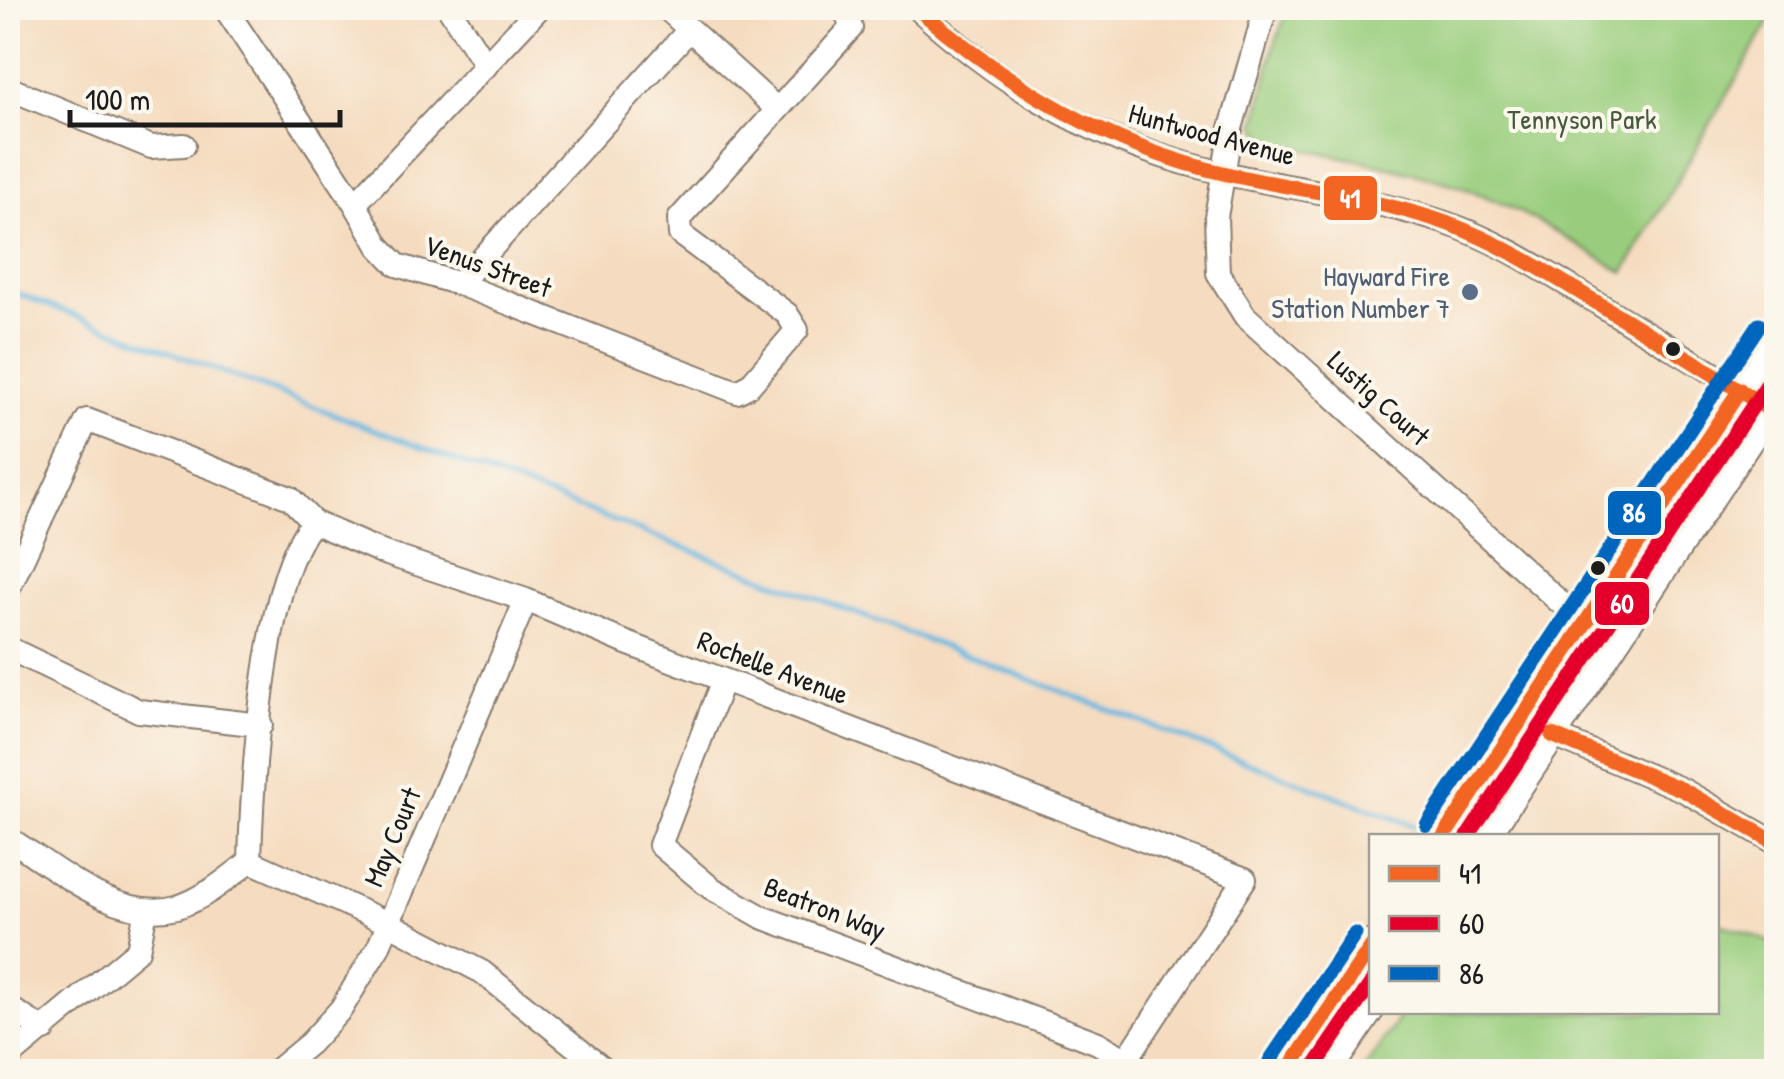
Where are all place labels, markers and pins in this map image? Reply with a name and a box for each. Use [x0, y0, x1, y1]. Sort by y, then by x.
place label: Hayward Fire Station Number 7 [1271, 257, 1450, 327]
marker: Hayward Fire Station Number 7 [1459, 281, 1481, 303]
unlabelled marker [1663, 339, 1683, 359]
unlabelled marker [1588, 558, 1608, 578]

